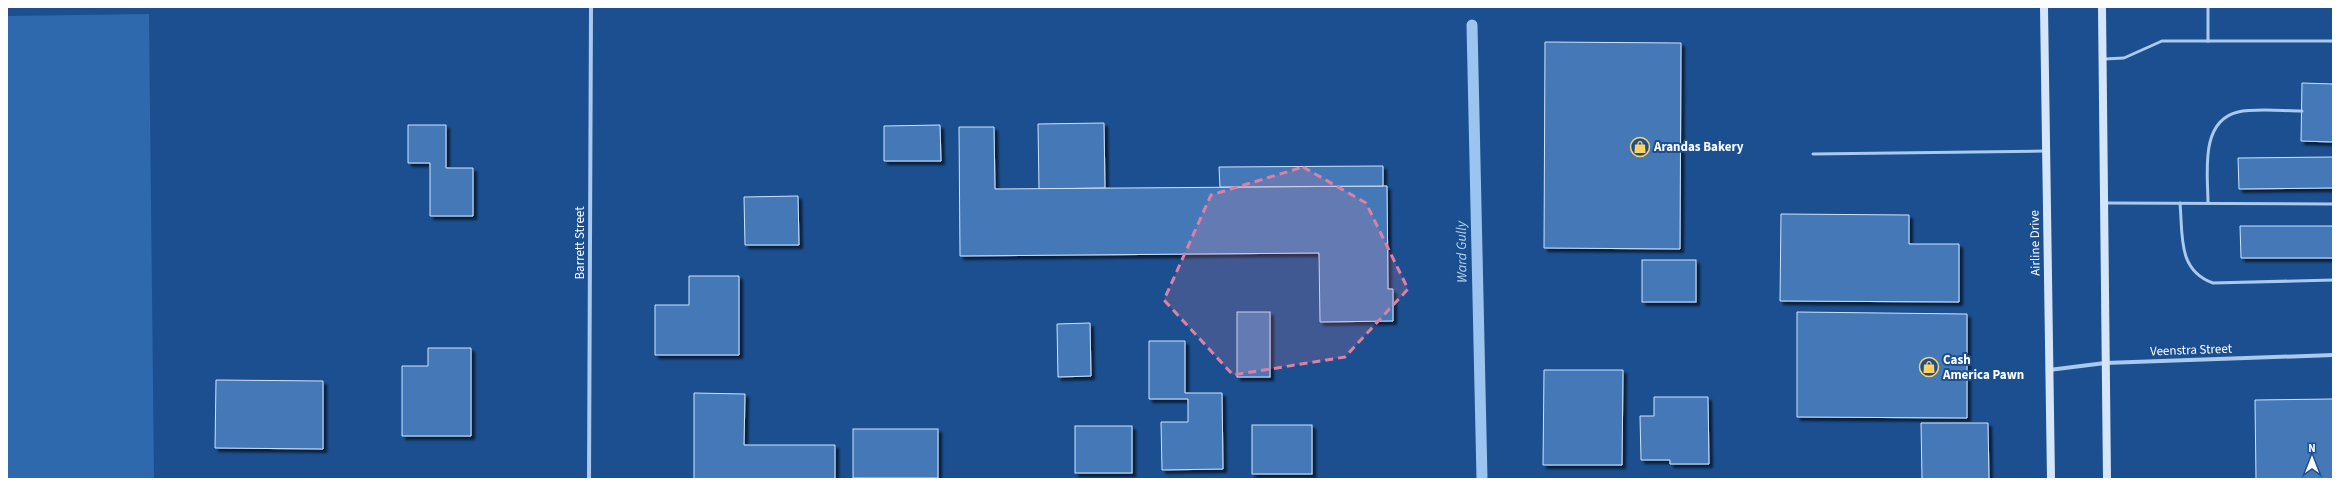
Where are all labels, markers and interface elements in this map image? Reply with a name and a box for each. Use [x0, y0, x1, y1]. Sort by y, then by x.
shop icon: Arandas Bakery [1629, 136, 1651, 158]
place label: Arandas Bakery [1653, 138, 1744, 156]
street label: Barrett Street [571, 206, 589, 280]
street label: Airline Drive [2025, 210, 2045, 276]
water label: Ward Gully [1451, 220, 1473, 283]
street label: Veenstra Street [2150, 340, 2233, 360]
place label: Cash America Pawn [1942, 351, 2024, 384]
shop icon: Cash America Pawn [1918, 356, 1940, 378]
north arrow [2292, 438, 2332, 478]
text: N [2308, 441, 2316, 456]

